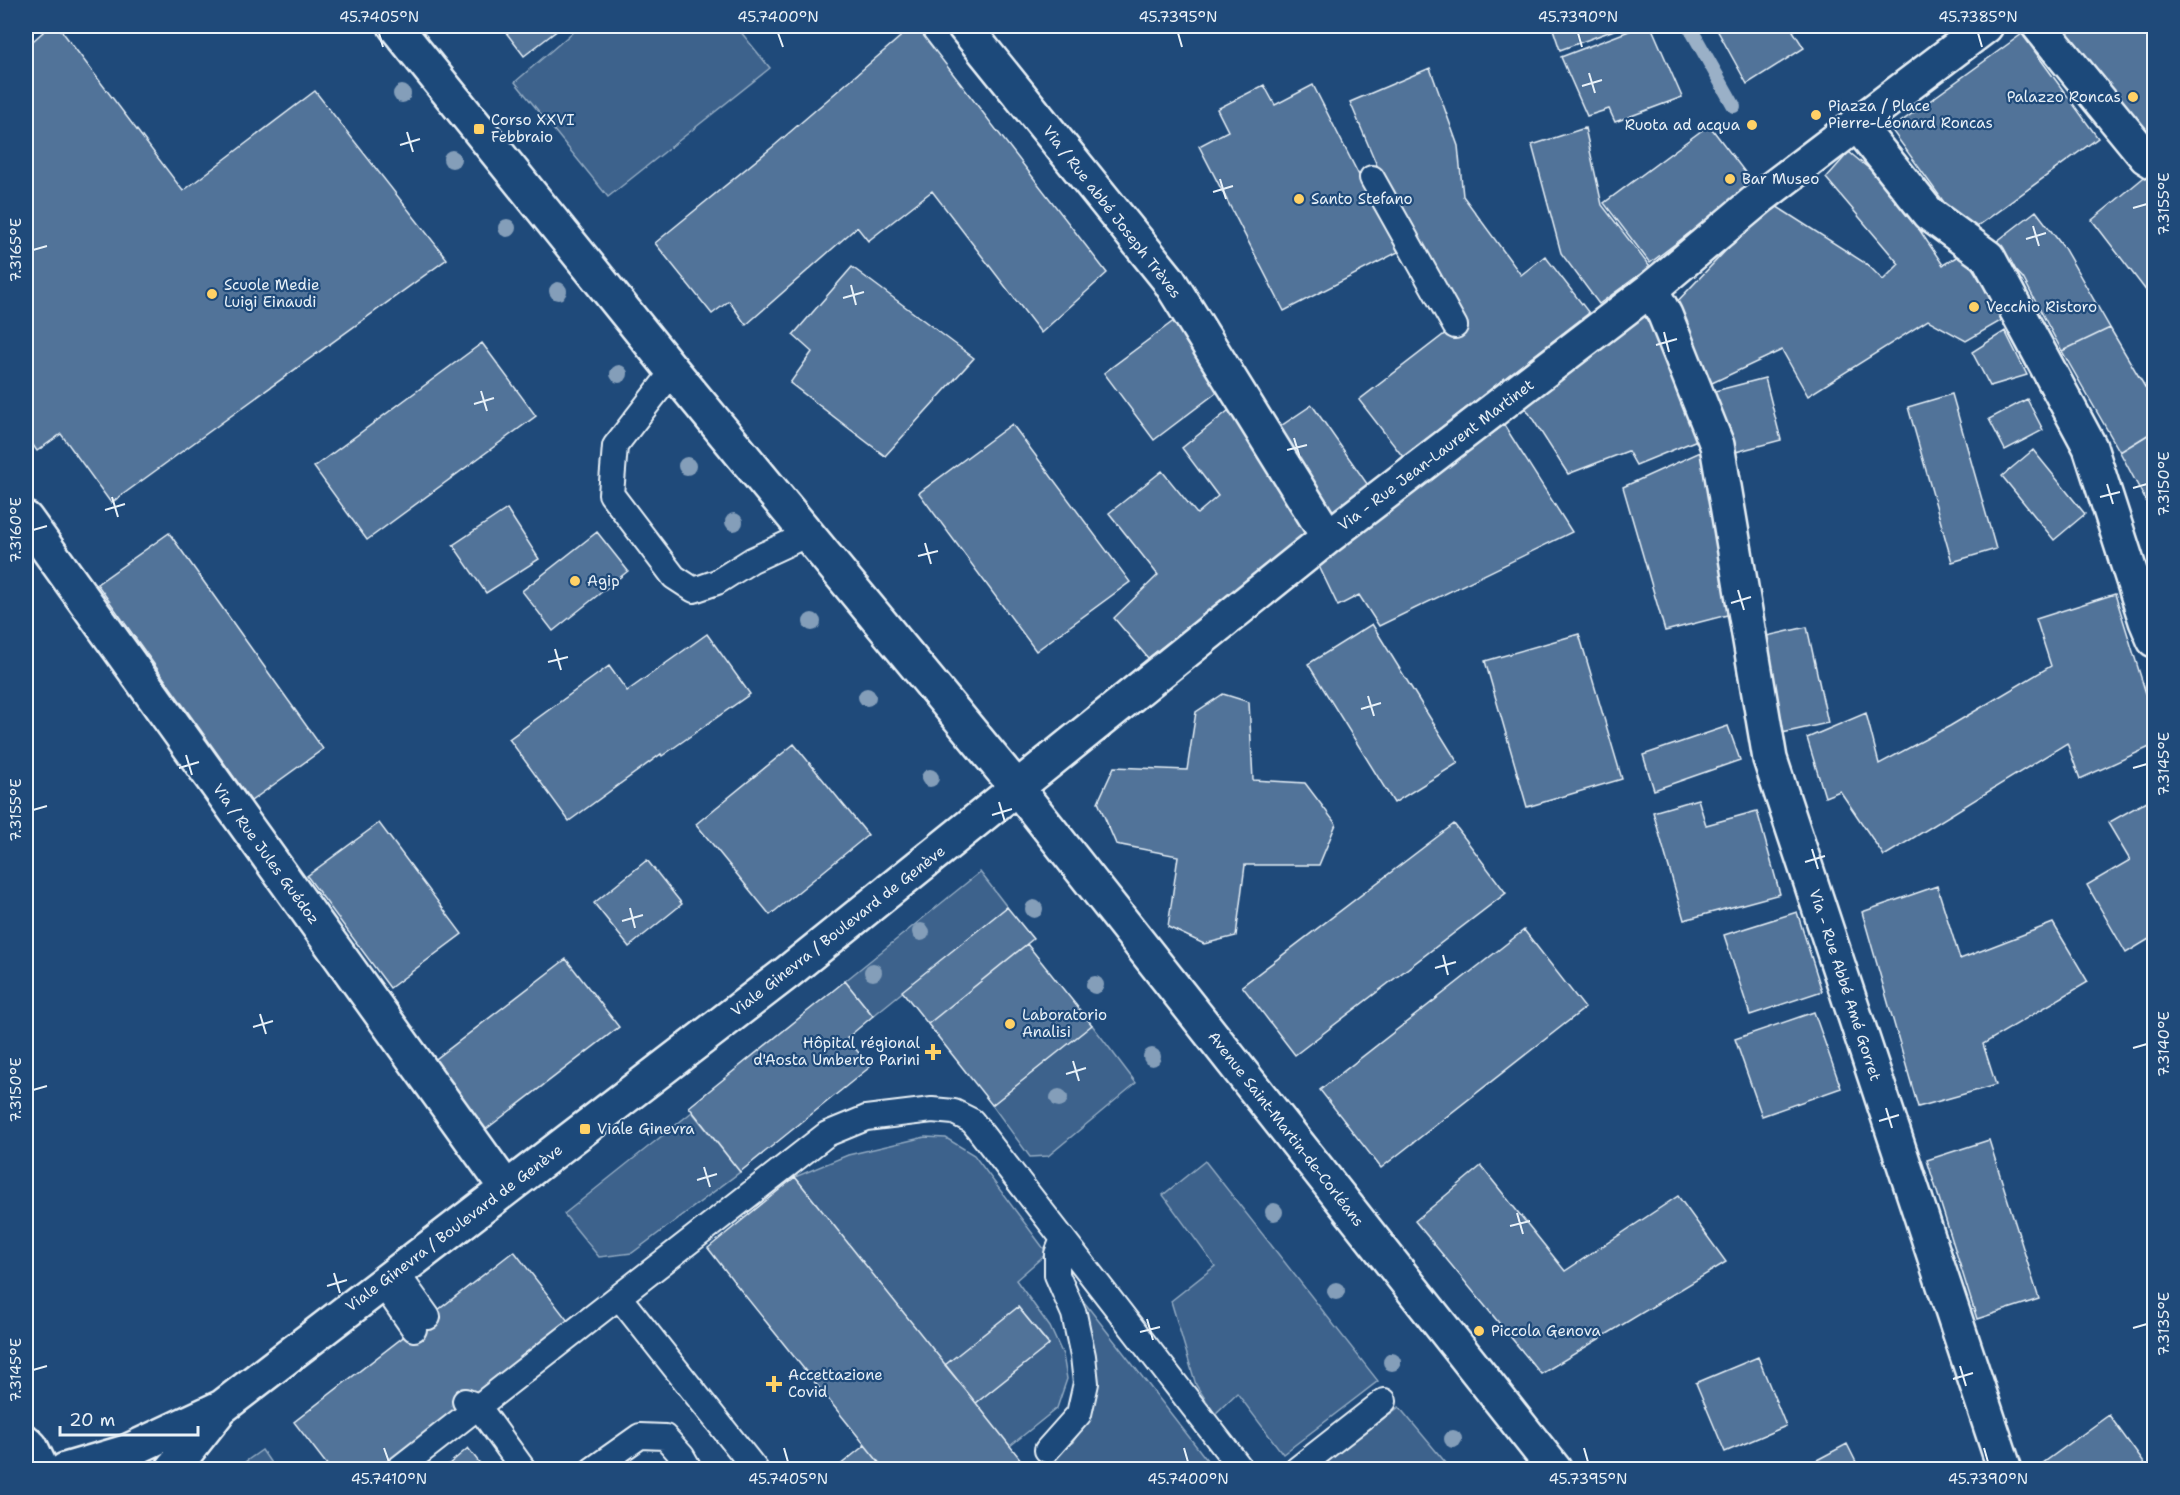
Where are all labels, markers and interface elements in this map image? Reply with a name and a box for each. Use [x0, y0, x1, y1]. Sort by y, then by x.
text: 45.7405°N [339, 7, 419, 27]
text: 45.7400°N [737, 7, 819, 27]
text: 45.7395°N [1138, 7, 1218, 27]
text: 45.7390°N [1538, 7, 1618, 27]
text: 45.7385°N [1938, 7, 2018, 27]
place label: Palazzo Roncas [2007, 87, 2121, 107]
marker: Palazzo Roncas [2126, 90, 2140, 104]
place label: Piazza / Place Pierre-Léonard Roncas [1828, 96, 1993, 133]
marker: Piazza / Place Pierre-Léonard Roncas [1809, 108, 1823, 122]
place label: Corso XXVI Febbraio [491, 110, 575, 147]
place label: Ruota ad acqua [1625, 115, 1741, 135]
marker: Ruota ad acqua [1745, 118, 1759, 132]
marker: Corso XXVI Febbraio [472, 122, 486, 136]
street label: Via / Rue abbé Joseph Trèves [1038, 122, 1186, 302]
place label: Bar Museo [1742, 169, 1819, 189]
marker: Bar Museo [1723, 172, 1737, 186]
text: 7.3155°E [2154, 172, 2174, 236]
place label: Santo Stefano [1311, 189, 1413, 209]
marker: Santo Stefano [1292, 192, 1306, 206]
text: 7.3165°E [6, 218, 26, 282]
place label: Scuole Medie Luigi Einaudi [224, 275, 319, 312]
marker: Scuole Medie Luigi Einaudi [205, 287, 219, 301]
place label: Vecchio Ristoro [1986, 297, 2097, 317]
marker: Vecchio Ristoro [1967, 300, 1981, 314]
street label: Via - Rue Jean-Laurent Martinet [1334, 375, 1538, 535]
text: 7.3150°E [2154, 451, 2174, 517]
text: 7.3160°E [6, 497, 26, 563]
place label: Agip [587, 571, 620, 591]
marker: Agip [568, 574, 582, 588]
text: 7.3145°E [2154, 732, 2174, 796]
text: 7.3155°E [6, 778, 26, 842]
street label: Via / Rue Jules Guédoz [208, 780, 324, 928]
street label: Viale Ginevra / Boulevard de Genève [727, 841, 949, 1021]
street label: Via - Rue Abbé Amé Gorret [1805, 887, 1885, 1083]
place label: Laboratorio Analisi [1022, 1005, 1107, 1042]
text: 7.3140°E [2154, 1011, 2174, 1077]
marker: Laboratorio Analisi [1003, 1017, 1017, 1031]
street label: Avenue Saint-Martin-de-Corléans [1203, 1027, 1369, 1231]
place label: Hôpital régional d'Aosta Umberto Parini [753, 1033, 920, 1070]
marker: Hôpital régional d'Aosta Umberto Parini [924, 1043, 942, 1061]
text: 7.3150°E [6, 1057, 26, 1123]
place label: Viale Ginevra [597, 1119, 695, 1139]
marker: Viale Ginevra [578, 1122, 592, 1136]
street label: Viale Ginevra / Boulevard de Genève [341, 1140, 567, 1316]
text: 7.3135°E [2154, 1292, 2174, 1356]
place label: Piccola Genova [1491, 1321, 1601, 1341]
marker: Piccola Genova [1472, 1324, 1486, 1338]
text: 7.3145°E [6, 1338, 26, 1402]
place label: Accettazione Covid [788, 1365, 883, 1402]
marker: Accettazione Covid [765, 1375, 783, 1393]
scale bar [60, 1399, 198, 1437]
text: 20 m [69, 1408, 115, 1432]
text: 45.7410°N [351, 1469, 427, 1489]
text: 45.7405°N [748, 1469, 828, 1489]
text: 45.7400°N [1147, 1469, 1229, 1489]
text: 45.7395°N [1548, 1469, 1628, 1489]
text: 45.7390°N [1948, 1469, 2028, 1489]

